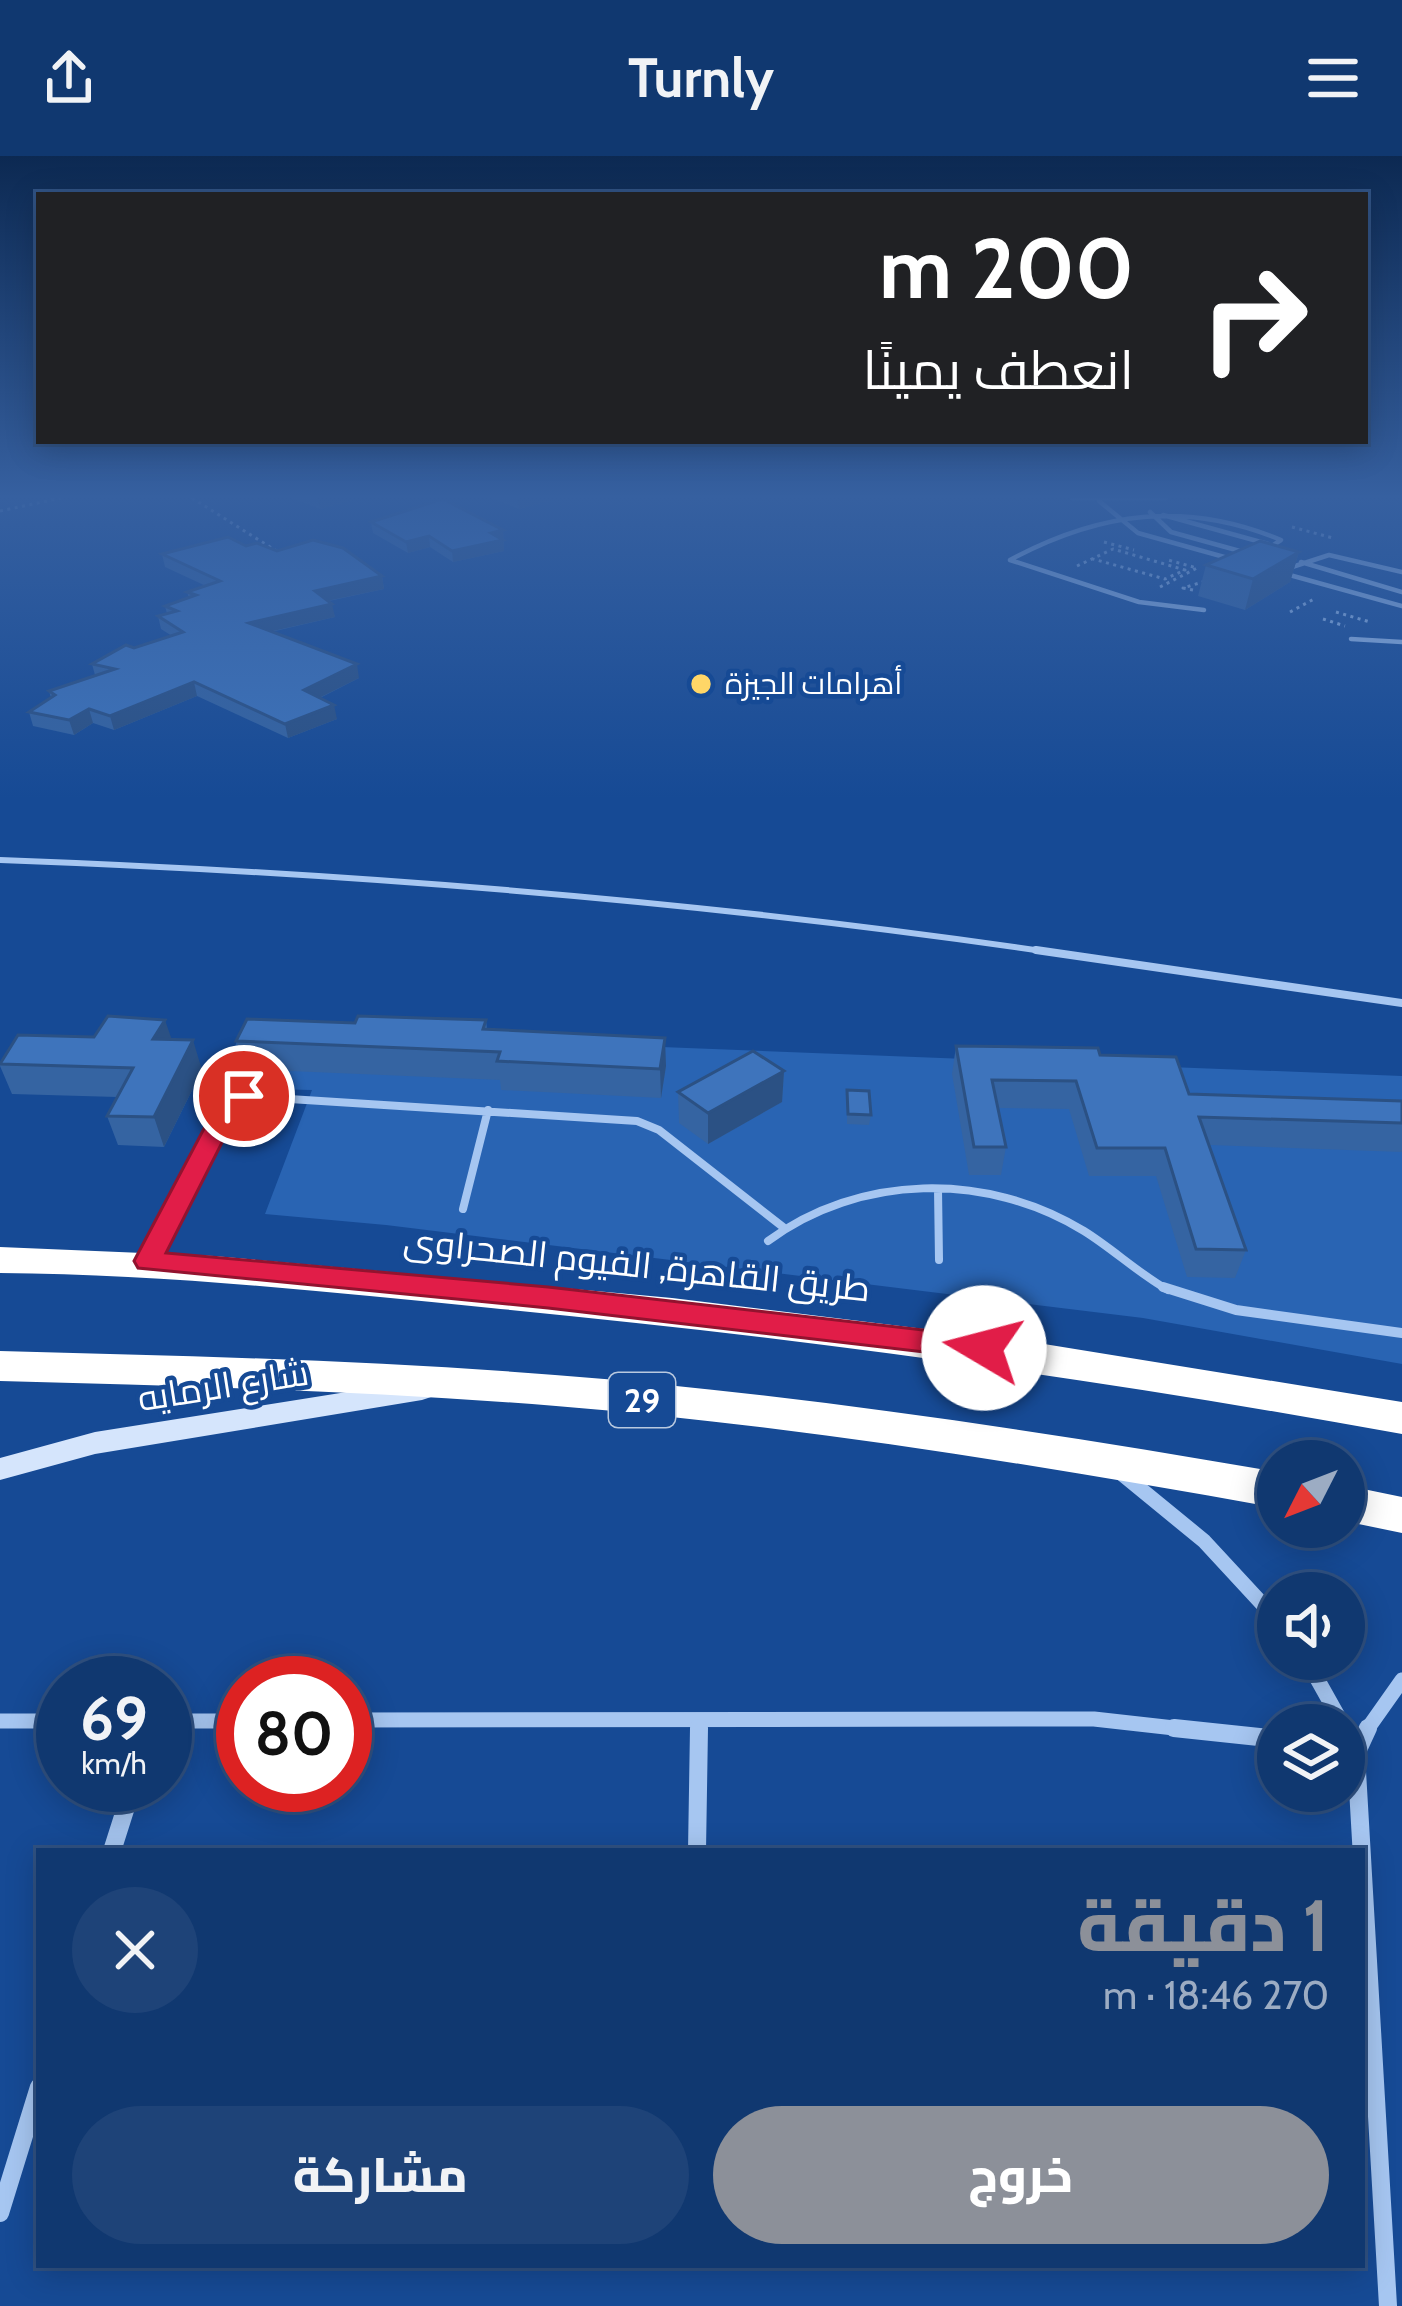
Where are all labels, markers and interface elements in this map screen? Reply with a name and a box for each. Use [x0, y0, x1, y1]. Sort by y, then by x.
icon: share [36, 45, 102, 111]
text: Turnly [628, 45, 774, 111]
icon: menu [1300, 45, 1366, 111]
text: 200 m [879, 217, 1134, 319]
icon: right [1176, 240, 1332, 396]
text: انعطف يمينًا [863, 337, 1134, 403]
place label: أهرامات الجيزة [725, 665, 902, 702]
marker: أهرامات الجيزة [688, 671, 714, 697]
pin [193, 1045, 295, 1147]
icon: arrive [211, 1063, 277, 1129]
street label: طريق القاهرة, الفيوم الصحراوى [401, 1218, 872, 1313]
position arrow [921, 1285, 1047, 1411]
street label: شارع الرمايه [134, 1350, 312, 1423]
road number: 29 [609, 1373, 675, 1427]
north arrow [1257, 1440, 1365, 1548]
map controls [1257, 1440, 1365, 1812]
button: sound [1257, 1572, 1365, 1680]
speed limit sign: 80 [216, 1656, 372, 1812]
text: 69 [80, 1682, 148, 1755]
button: layers [1257, 1704, 1365, 1812]
text: km/h [81, 1745, 147, 1782]
text: 1 دقيقة [1077, 1882, 1329, 1969]
button: close [72, 1887, 198, 2013]
text: 270 m · 18:46 [1103, 1971, 1329, 2019]
button: مشاركة [72, 2106, 689, 2244]
button: خروج [713, 2106, 1329, 2244]

